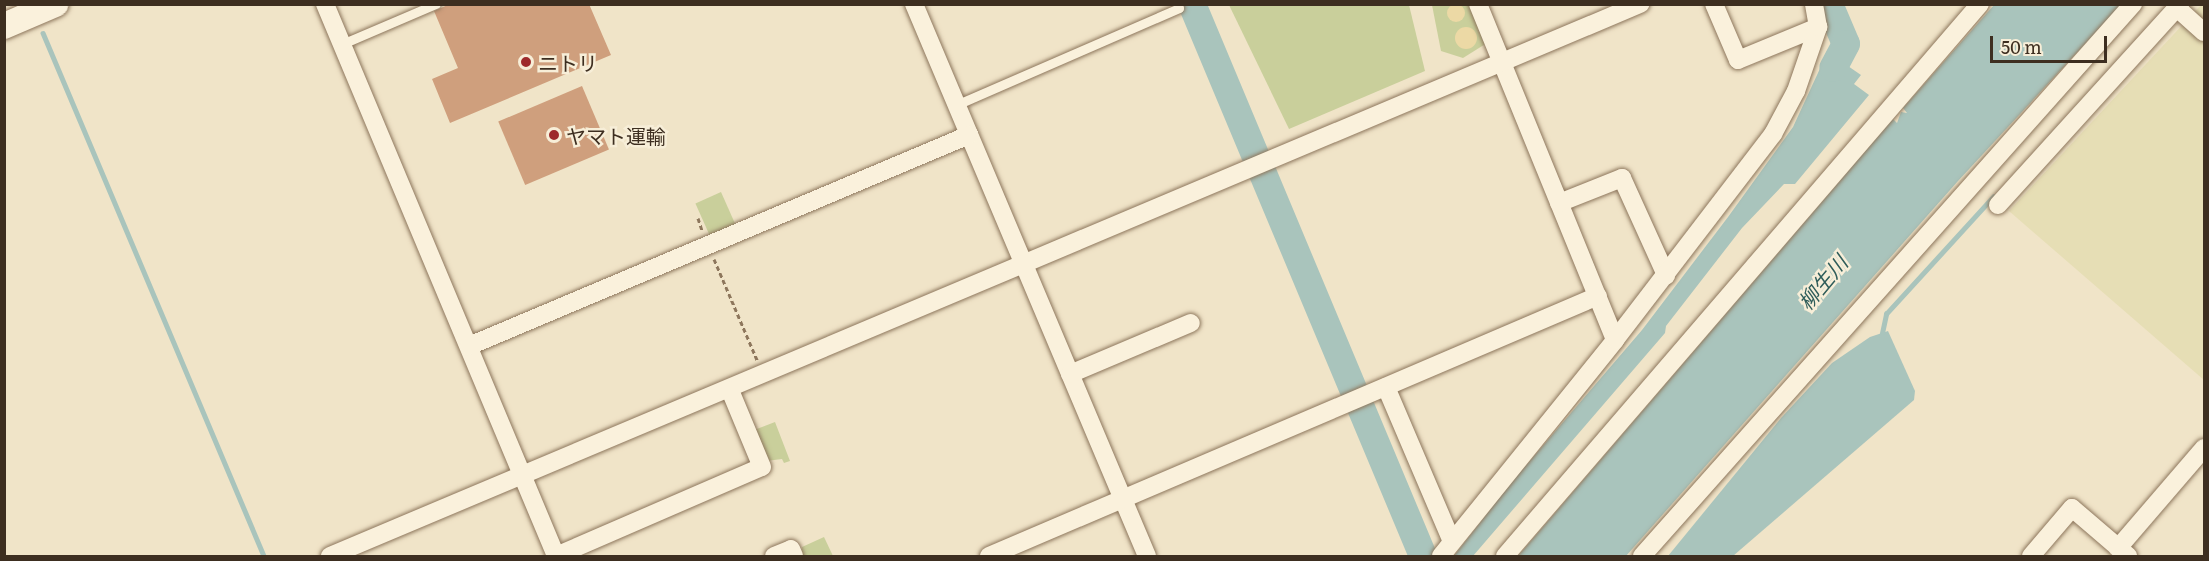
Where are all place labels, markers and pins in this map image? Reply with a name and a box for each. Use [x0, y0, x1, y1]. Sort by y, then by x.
place label: ニトリ [538, 50, 598, 74]
marker: ニトリ [519, 55, 533, 69]
place label: ヤマト運輸 [566, 123, 666, 147]
marker: ヤマト運輸 [547, 128, 561, 142]

